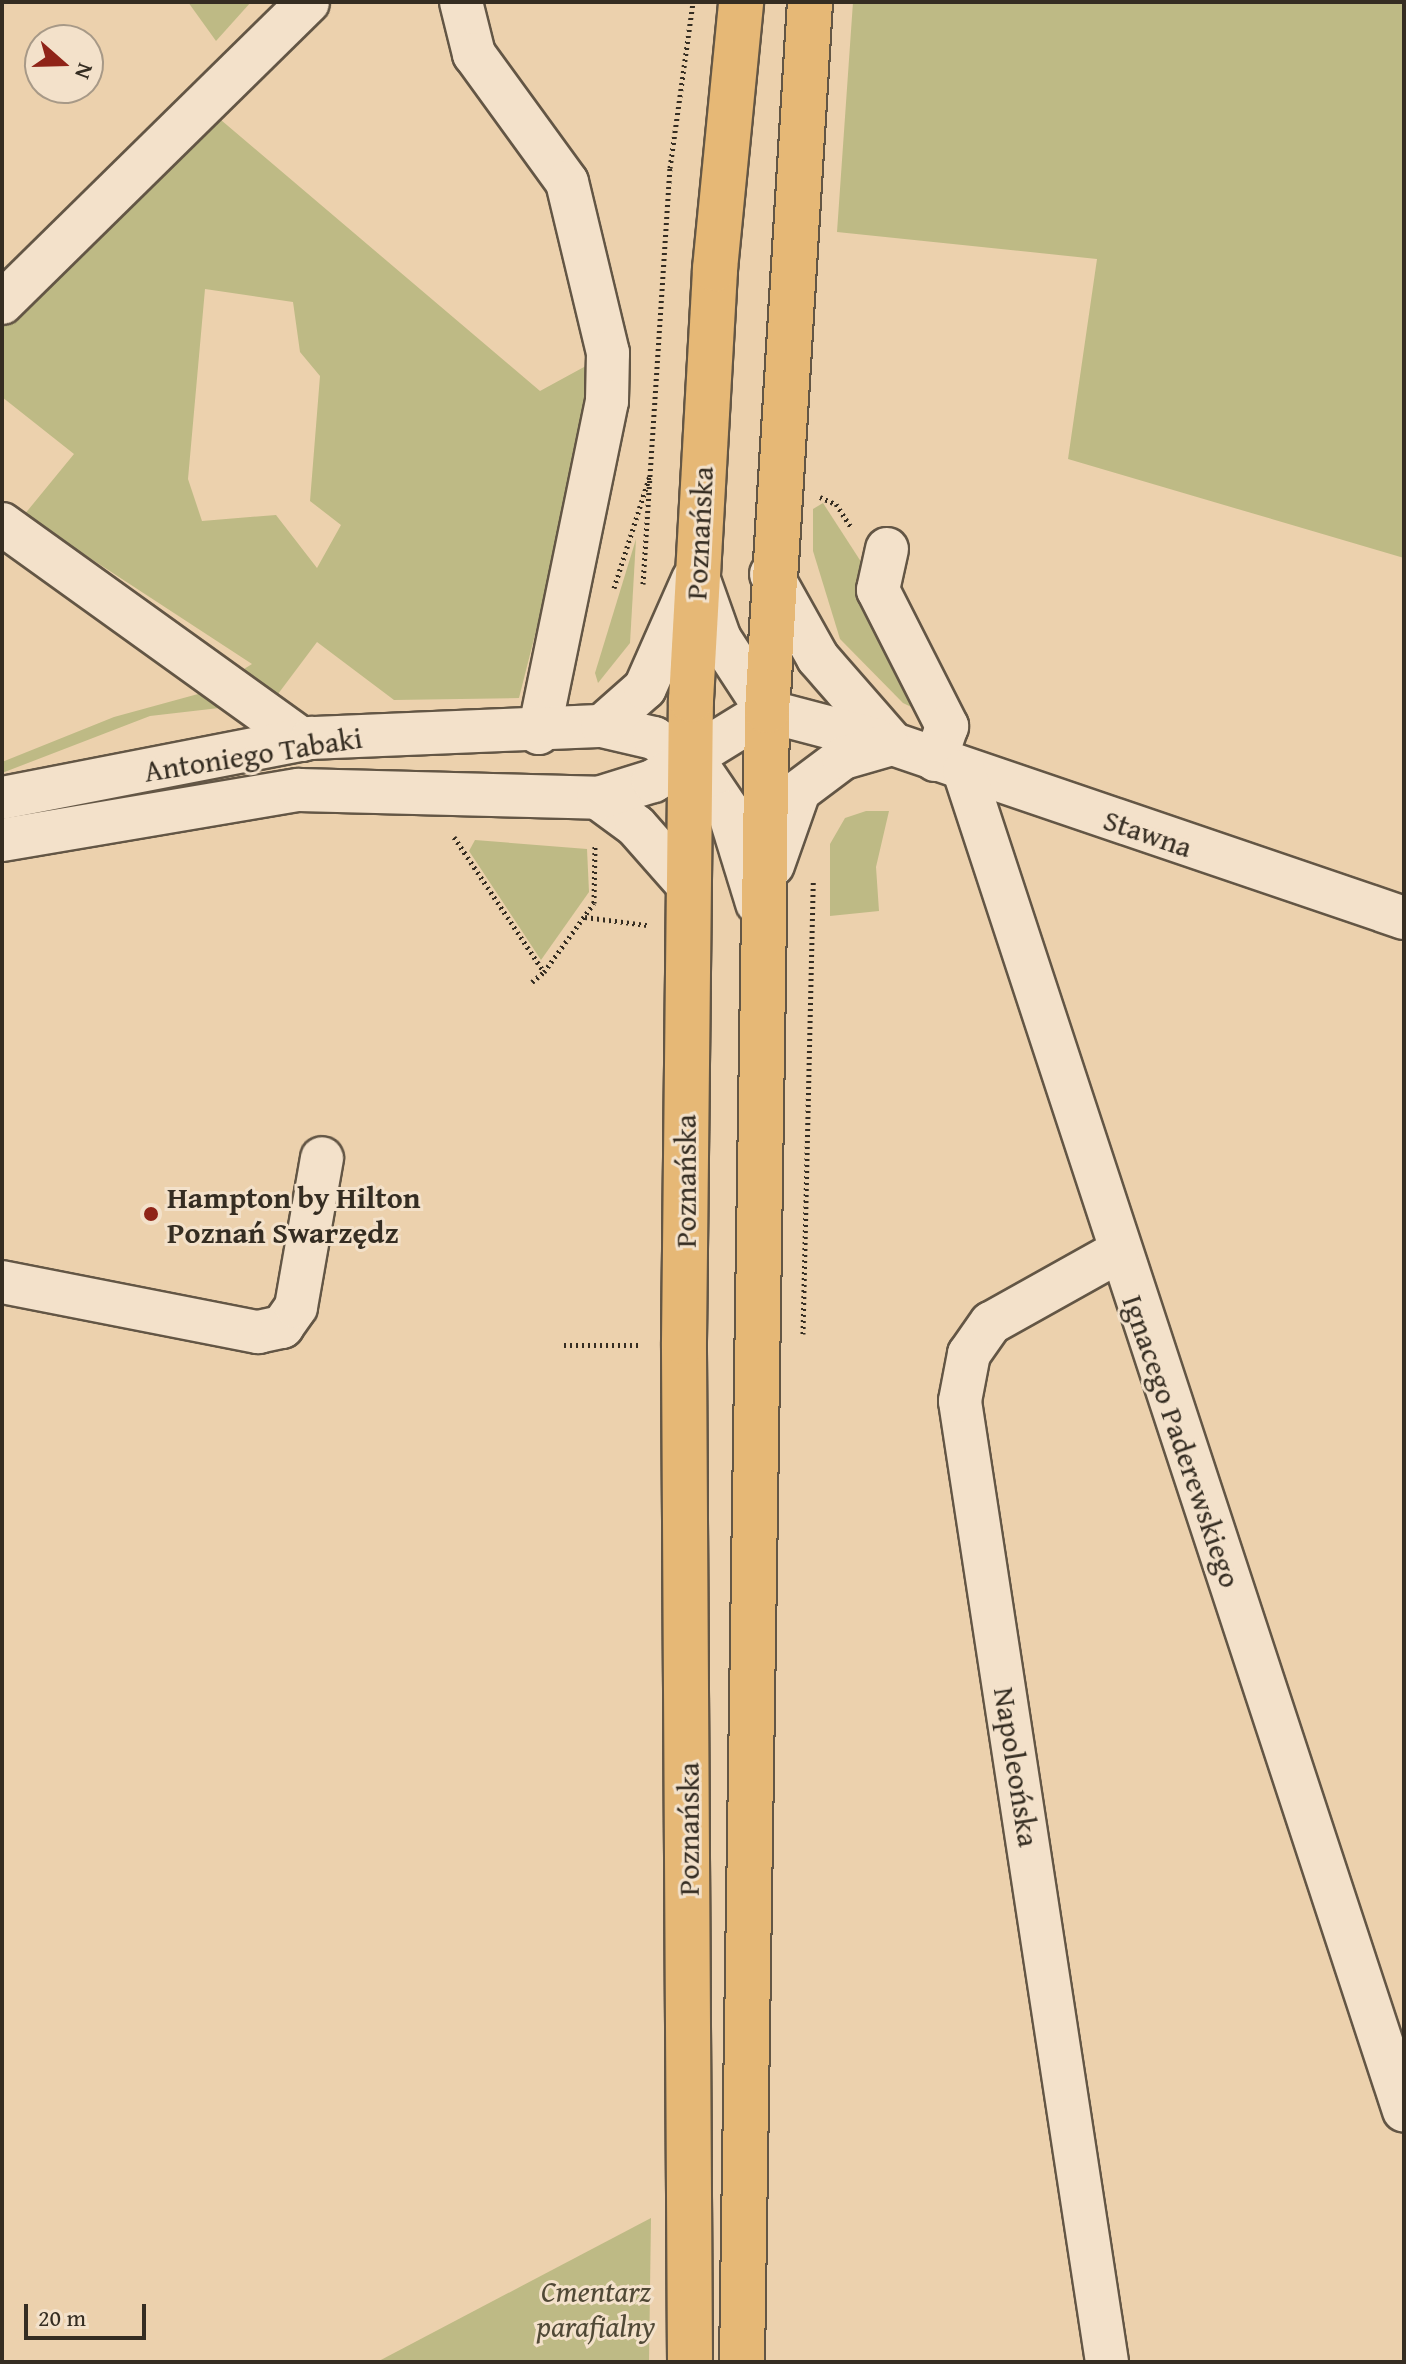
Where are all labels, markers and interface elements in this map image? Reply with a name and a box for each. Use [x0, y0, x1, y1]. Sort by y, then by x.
north arrow [24, 24, 104, 104]
text: N [67, 59, 102, 84]
street label: Poznańska [678, 465, 720, 601]
street label: Antoniego Tabaki [141, 719, 365, 789]
street label: Stawna [1099, 801, 1197, 865]
street label: Poznańska [667, 1114, 703, 1248]
place label: Hampton by Hilton Poznań Swarzędz [167, 1179, 420, 1250]
marker: Hampton by Hilton Poznań Swarzędz [142, 1205, 160, 1223]
street label: Ignacego Paderewskiego [1115, 1290, 1249, 1592]
street label: Napoleońska [987, 1685, 1047, 1849]
street label: Poznańska [670, 1762, 706, 1896]
park label: Cmentarz parafialny [537, 2273, 655, 2344]
scale bar [28, 2288, 150, 2338]
text: 20 m [38, 2300, 86, 2335]

